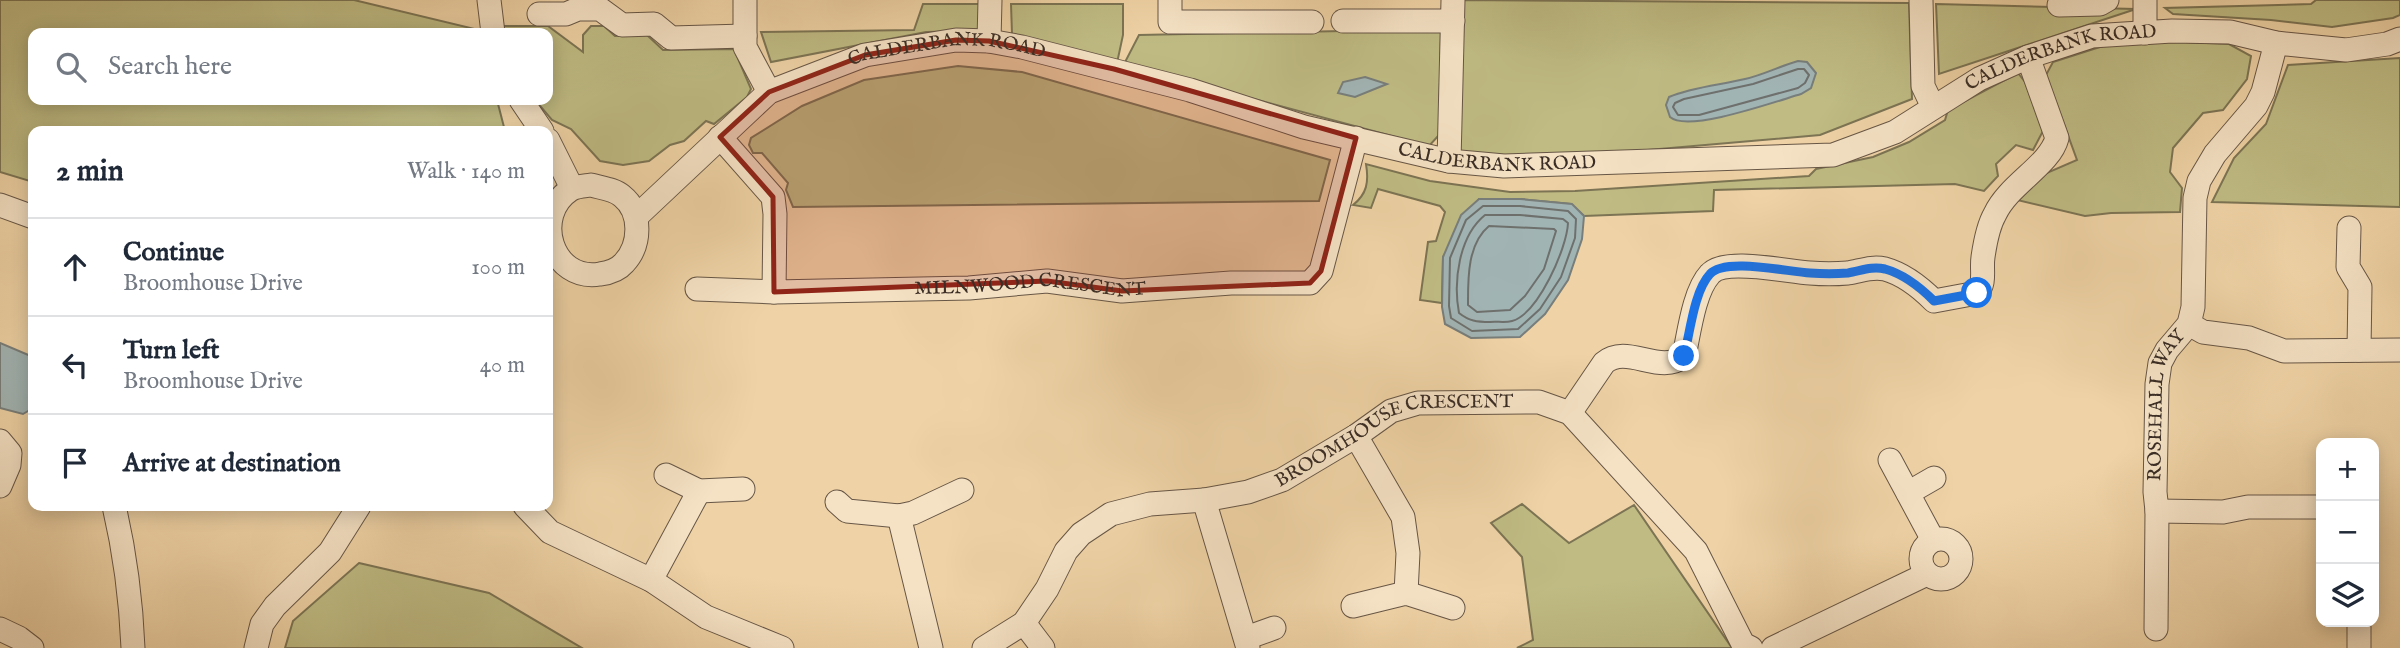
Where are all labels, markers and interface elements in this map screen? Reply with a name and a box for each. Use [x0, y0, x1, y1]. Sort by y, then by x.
street label: CALDERBANK ROAD [1961, 20, 2157, 97]
search box [28, 28, 553, 105]
street label: CALDERBANK ROAD [845, 28, 1048, 72]
icon: search [52, 48, 90, 86]
text: Search here [108, 50, 232, 83]
street label: CALDERBANK ROAD [1395, 137, 1597, 178]
text: 2 min [56, 153, 124, 191]
text: Walk · 140 m [407, 157, 525, 186]
text: Continue [123, 236, 224, 269]
icon: ahead [56, 248, 94, 286]
text: 100 m [471, 253, 525, 282]
text: Broomhouse Drive [123, 269, 303, 298]
street label: MILNWOOD CRESCENT [914, 269, 1147, 303]
route start [1961, 277, 1992, 308]
street label: ROSEHALL WAY [2143, 324, 2192, 481]
text: Turn left [123, 334, 220, 367]
route end [1668, 340, 1699, 371]
icon: left [56, 346, 94, 384]
text: 40 m [480, 351, 525, 380]
text: Broomhouse Drive [123, 367, 303, 396]
street label: BROOMHOUSE CRESCENT [1271, 390, 1514, 493]
map controls [2316, 438, 2379, 627]
button: + [2316, 438, 2379, 501]
icon: arrive [56, 444, 94, 482]
text: Arrive at destination [123, 447, 341, 480]
button: − [2316, 501, 2379, 564]
button: layers [2316, 564, 2379, 627]

